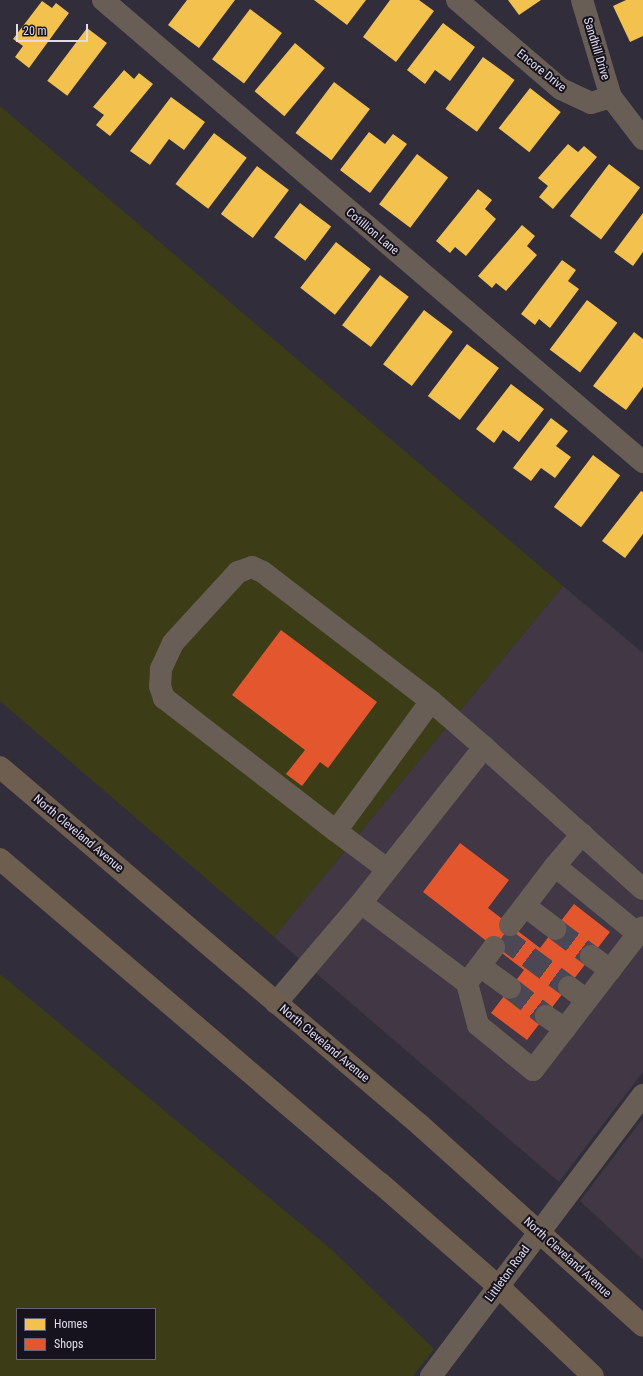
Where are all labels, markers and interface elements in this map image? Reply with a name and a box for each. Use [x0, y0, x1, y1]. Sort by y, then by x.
scale bar [18, 16, 90, 42]
street label: Sandhill Drive [580, 16, 612, 82]
text: 20 m [23, 24, 47, 38]
street label: Encore Drive [513, 47, 569, 95]
street label: Cotillion Lane [343, 206, 401, 258]
street label: North Cleveland Avenue [30, 792, 126, 876]
street label: North Cleveland Avenue [276, 1002, 372, 1086]
street label: North Cleveland Avenue [520, 1215, 614, 1301]
street label: Littleton Road [483, 1243, 533, 1305]
legend [16, 1308, 156, 1360]
text: Homes [54, 1317, 88, 1331]
text: Shops [54, 1337, 83, 1351]

